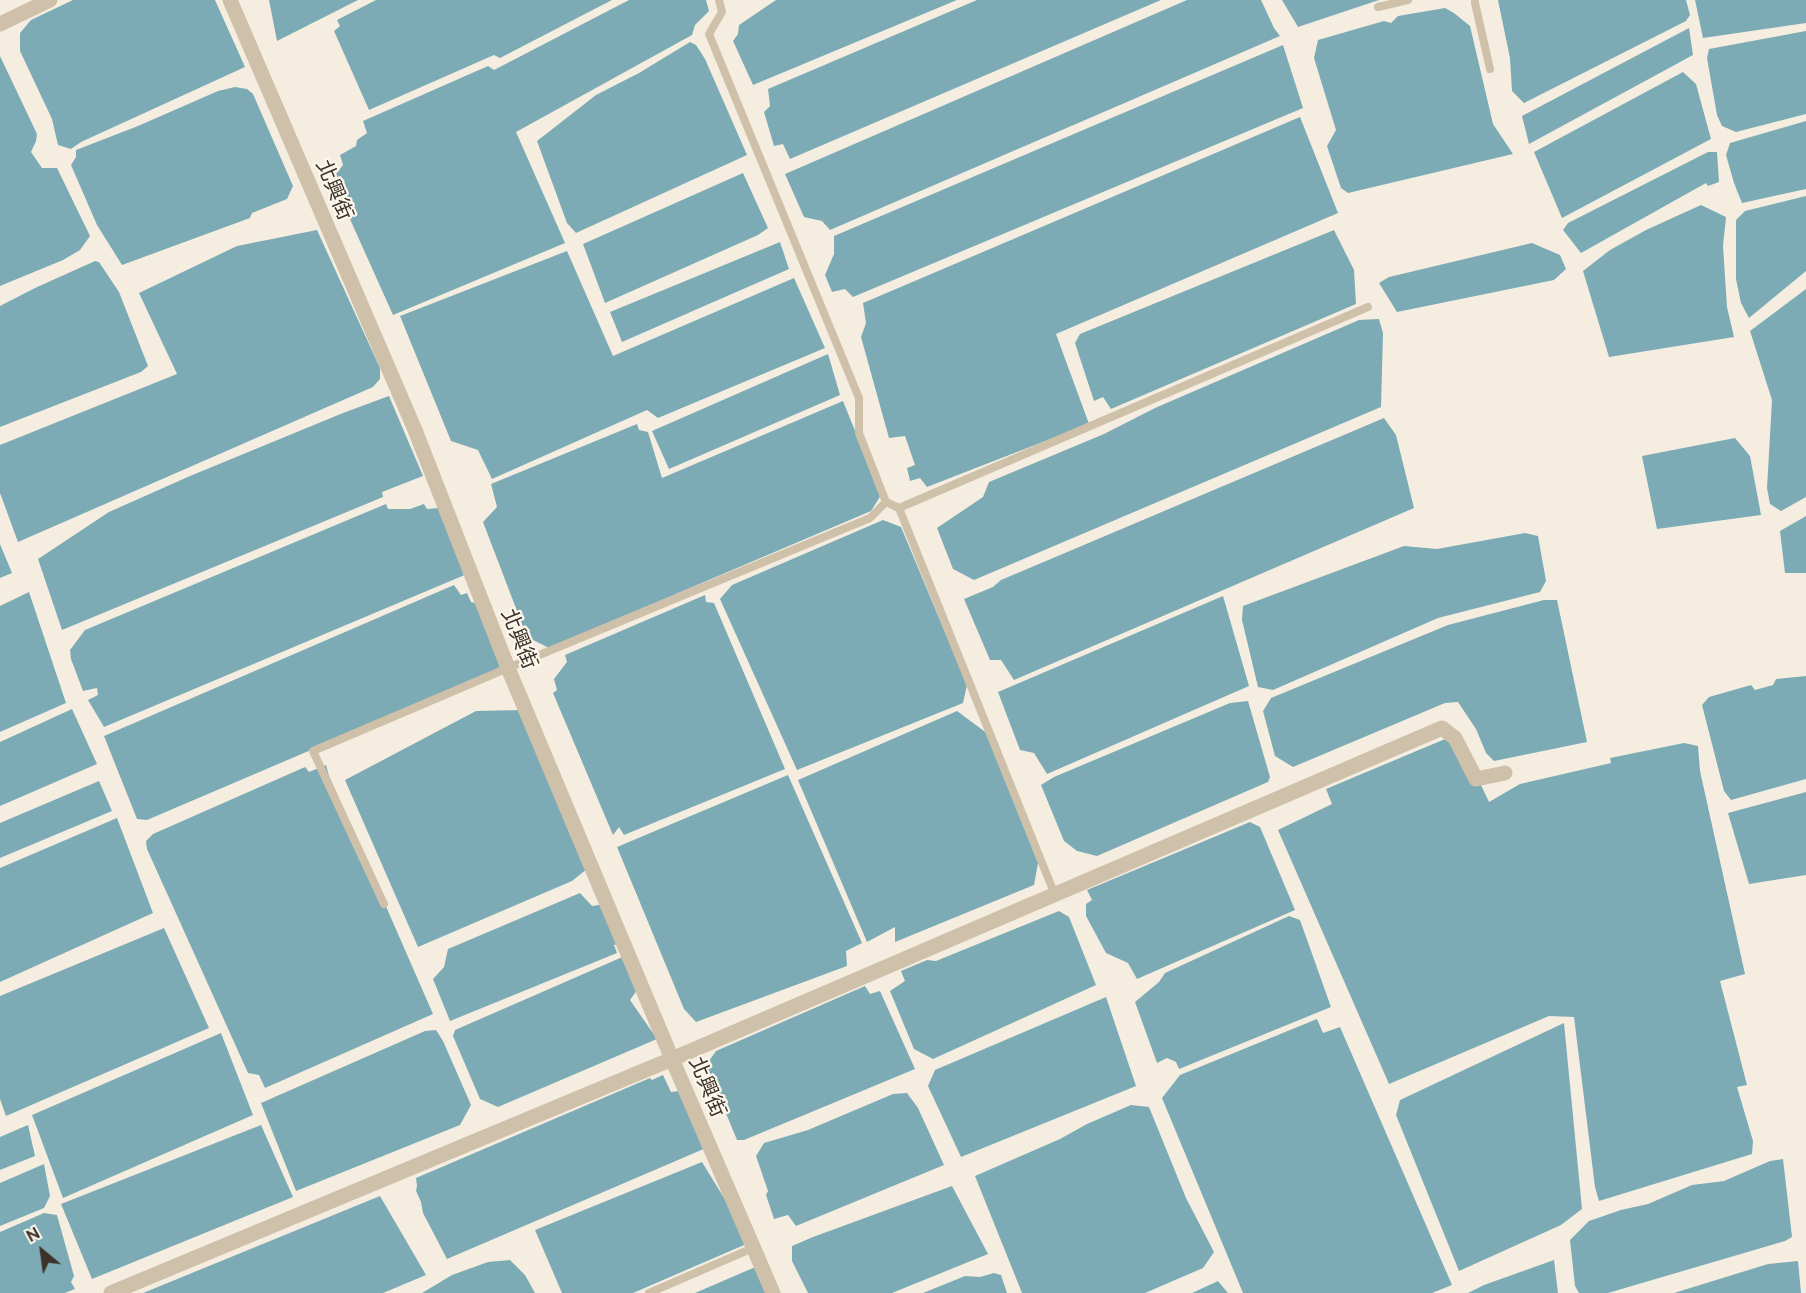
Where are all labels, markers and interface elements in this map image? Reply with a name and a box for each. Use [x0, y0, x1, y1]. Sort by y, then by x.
street label: 北興街 [310, 156, 358, 224]
street label: 北興街 [496, 605, 542, 673]
street label: 北興街 [683, 1053, 731, 1121]
north arrow [12, 1221, 72, 1281]
text: N [23, 1224, 43, 1246]

